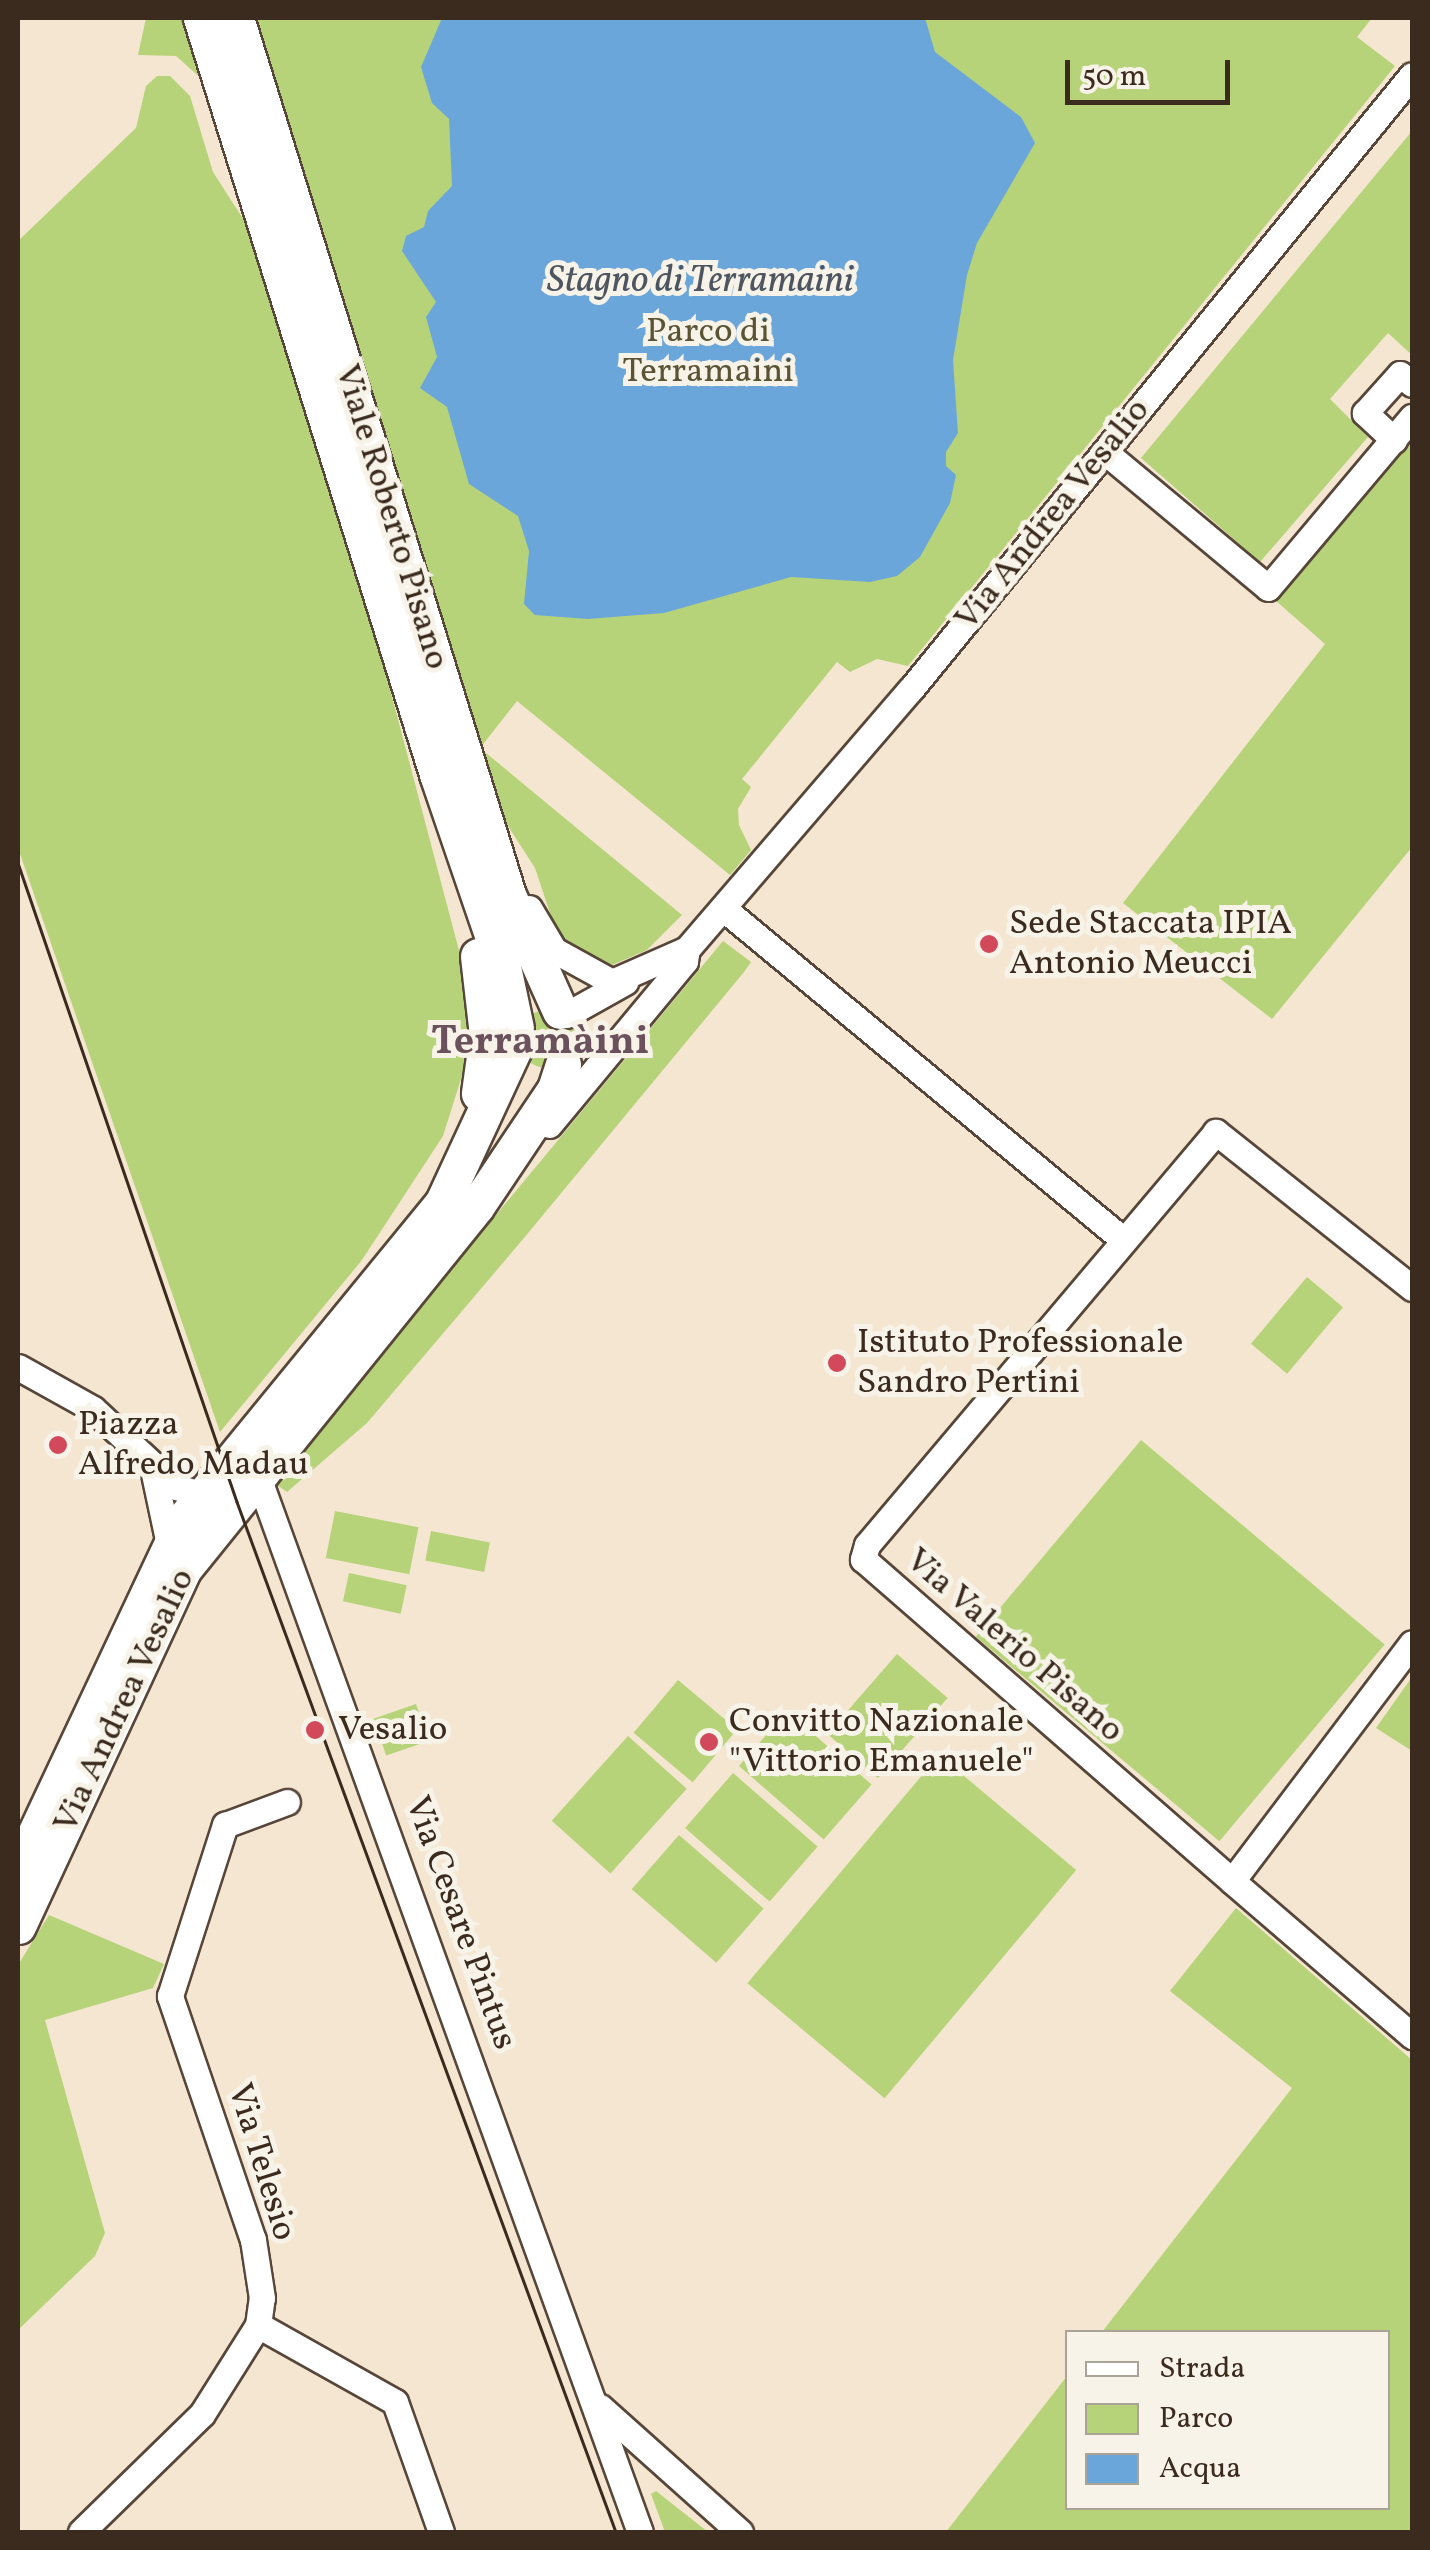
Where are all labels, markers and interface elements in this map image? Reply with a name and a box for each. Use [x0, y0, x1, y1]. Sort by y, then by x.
scale bar [1070, 40, 1235, 102]
text: 50 m [1082, 56, 1146, 98]
water label: Stagno di Terramaini [547, 259, 853, 305]
park label: Parco di Terramaini [622, 311, 794, 393]
street label: Viale Roberto Pisano [325, 360, 457, 674]
street label: Via Andrea Vesalio [946, 390, 1160, 640]
place label: Sede Staccata IPIA Antonio Meucci [1009, 903, 1292, 985]
marker: Sede Staccata IPIA Antonio Meucci [978, 933, 1000, 955]
district label: Terramàini [431, 1019, 649, 1067]
place label: Istituto Professionale Sandro Pertini [857, 1322, 1183, 1404]
marker: Istituto Professionale Sandro Pertini [826, 1352, 848, 1374]
place label: Piazza Alfredo Madau [78, 1404, 309, 1486]
marker: Piazza Alfredo Madau [47, 1434, 69, 1456]
street label: Via Valerio Pisano [896, 1540, 1132, 1752]
street label: Via Andrea Vesalio [45, 1562, 205, 1840]
place label: Convitto Nazionale "Vittorio Emanuele" [729, 1701, 1034, 1783]
place label: Vesalio [338, 1709, 447, 1751]
marker: Vesalio [302, 1717, 328, 1743]
marker: Convitto Nazionale "Vittorio Emanuele" [698, 1731, 720, 1753]
street label: Via Cesare Pintus [395, 1791, 525, 2055]
street label: Via Telesio [217, 2078, 305, 2246]
legend [1065, 2330, 1390, 2510]
text: Strada [1159, 2348, 1245, 2390]
text: Parco [1159, 2398, 1233, 2440]
text: Acqua [1159, 2448, 1241, 2490]

